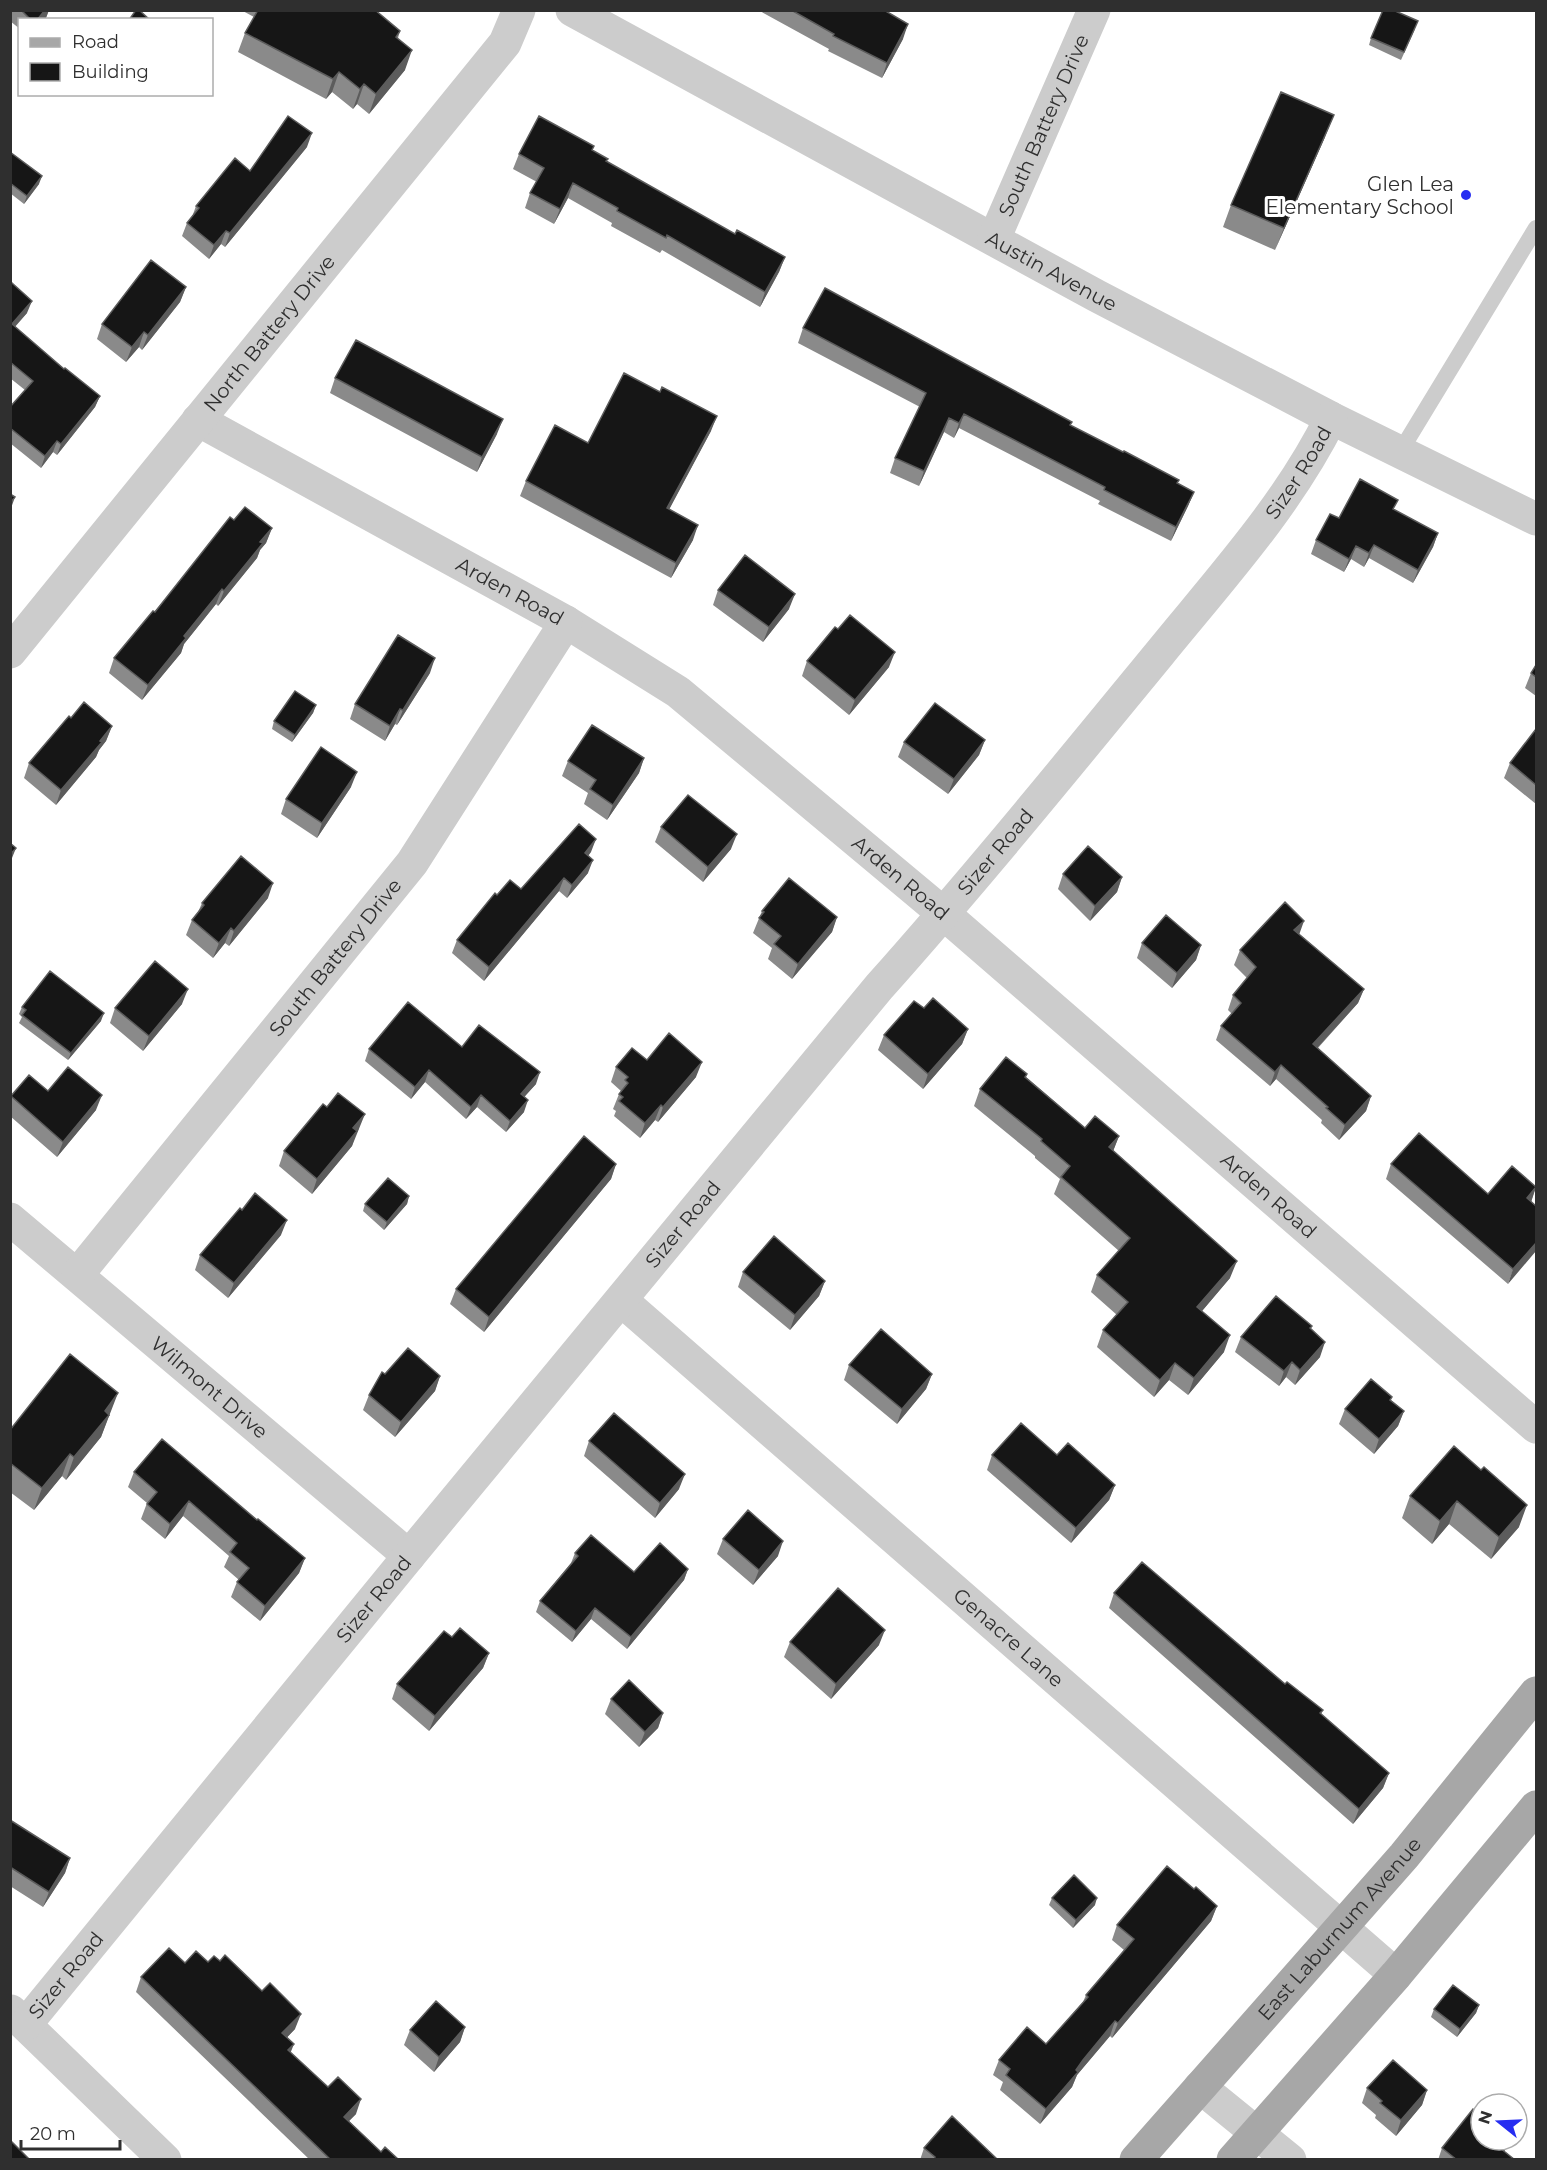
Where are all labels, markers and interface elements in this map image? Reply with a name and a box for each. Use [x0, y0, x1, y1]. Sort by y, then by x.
legend [18, 18, 213, 96]
text: Road [72, 31, 119, 53]
street label: South Battery Drive [993, 31, 1094, 220]
text: Building [72, 61, 149, 83]
place label: Glen Lea Elementary School [1265, 172, 1454, 219]
marker: Glen Lea Elementary School [1459, 188, 1473, 202]
street label: Austin Avenue [982, 226, 1121, 316]
street label: North Battery Drive [198, 250, 340, 416]
street label: Sizer Road [1260, 422, 1337, 524]
street label: Arden Road [452, 552, 568, 630]
street label: Sizer Road [952, 804, 1039, 900]
street label: Arden Road [847, 831, 954, 925]
street label: South Battery Drive [264, 874, 407, 1041]
street label: Arden Road [1216, 1147, 1321, 1243]
street label: Sizer Road [640, 1176, 726, 1273]
street label: Wilmont Drive [146, 1331, 273, 1444]
street label: Sizer Road [331, 1551, 416, 1648]
street label: Genacre Lane [948, 1583, 1069, 1692]
street label: East Laburnum Avenue [1253, 1832, 1426, 2025]
street label: Sizer Road [23, 1927, 109, 2024]
north arrow [1469, 2092, 1529, 2152]
text: N [1474, 2108, 1496, 2127]
scale bar [21, 2113, 120, 2151]
text: 20 m [30, 2123, 76, 2145]

